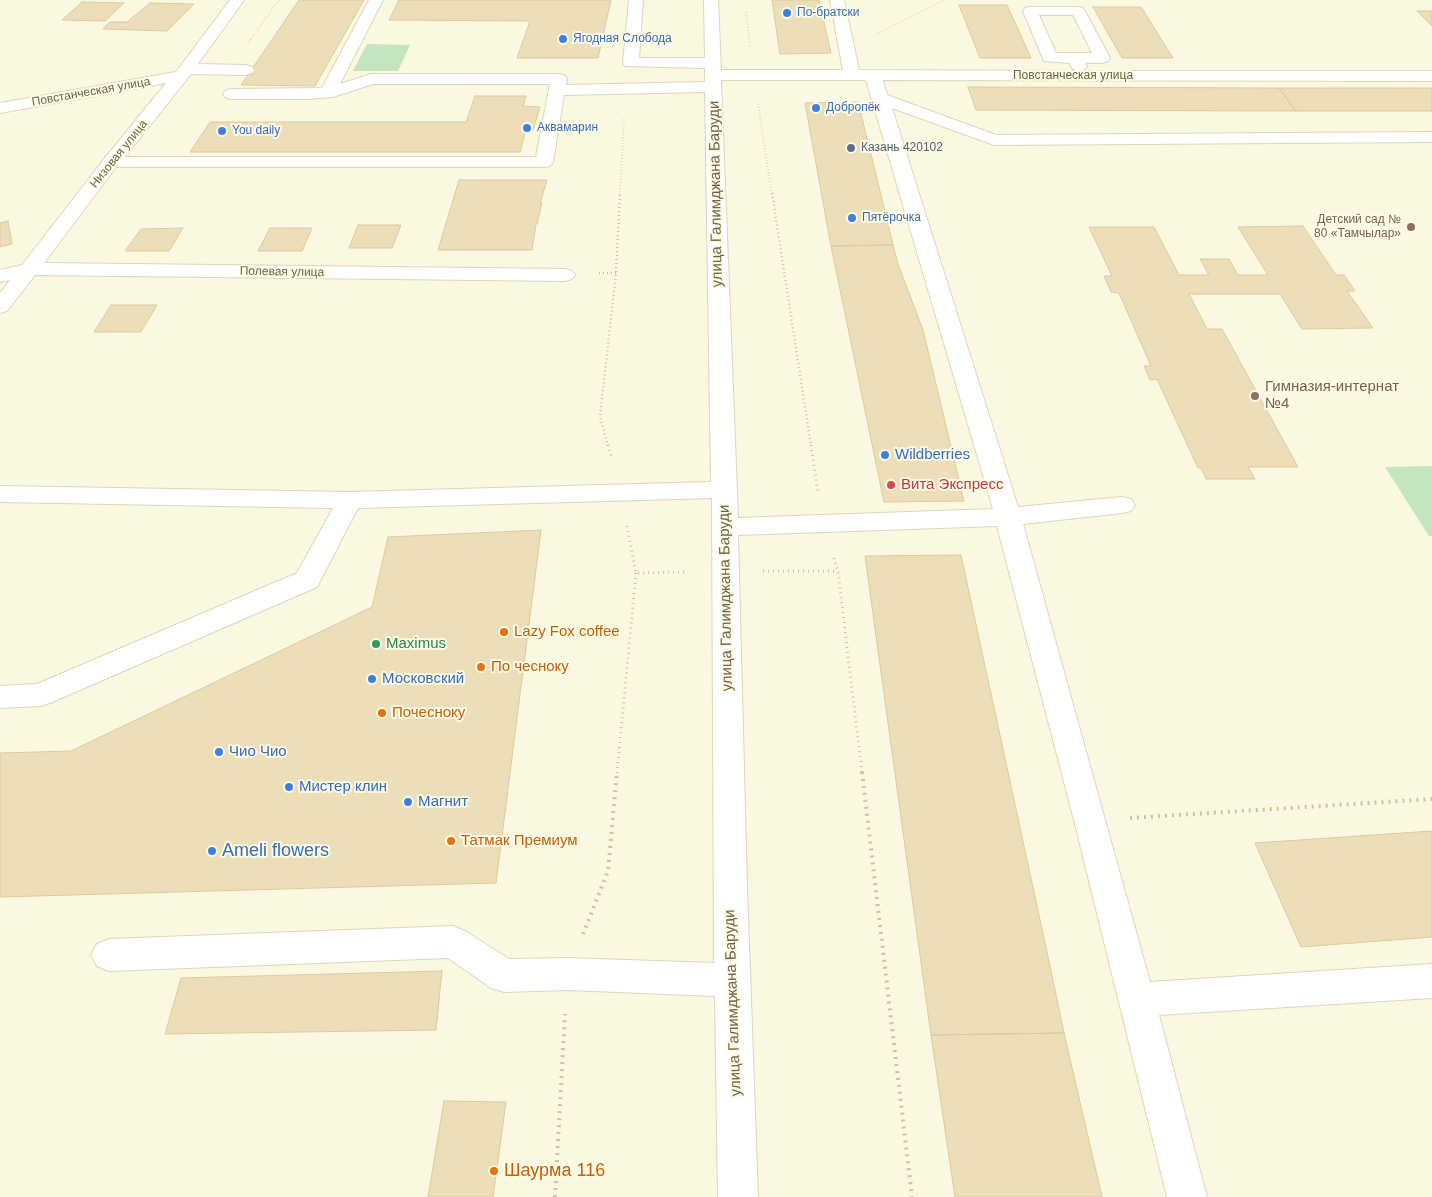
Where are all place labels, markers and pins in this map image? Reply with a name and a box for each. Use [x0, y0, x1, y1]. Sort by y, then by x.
place label: По-братски [797, 6, 860, 20]
marker: По-братски [781, 7, 793, 19]
place label: Ягодная Слобода [573, 32, 672, 46]
marker: Ягодная Слобода [557, 33, 569, 45]
place label: Добропёк [826, 101, 880, 115]
marker: Добропёк [810, 102, 822, 114]
place label: Аквамарин [537, 121, 598, 135]
marker: Аквамарин [521, 122, 533, 134]
place label: You daily [232, 124, 280, 138]
marker: You daily [216, 125, 228, 137]
place label: Казань 420102 [861, 141, 943, 155]
marker: Казань 420102 [845, 142, 857, 154]
place label: Пятёрочка [862, 211, 921, 225]
marker: Пятёрочка [846, 212, 858, 224]
place label: Детский сад № 80 «Тамчылар» [1314, 213, 1401, 241]
marker: Детский сад № 80 «Тамчылар» [1405, 221, 1417, 233]
place label: Гимназия-интернат №4 [1265, 378, 1399, 413]
marker: Гимназия-интернат №4 [1249, 390, 1261, 402]
place label: Wildberries [895, 446, 970, 464]
marker: Wildberries [879, 449, 891, 461]
place label: Вита Экспресс [901, 476, 1003, 494]
marker: Вита Экспресс [885, 479, 897, 491]
place label: Lazy Fox coffee [514, 623, 620, 641]
marker: Lazy Fox coffee [498, 626, 510, 638]
place label: Maximus [386, 635, 446, 653]
marker: Maximus [370, 638, 382, 650]
place label: По чесноку [491, 658, 569, 676]
marker: По чесноку [475, 661, 487, 673]
place label: Московский [382, 670, 464, 688]
marker: Московский [366, 673, 378, 685]
place label: Почесноку [392, 704, 465, 722]
marker: Почесноку [376, 707, 388, 719]
place label: Чио Чио [229, 743, 287, 761]
marker: Чио Чио [213, 746, 225, 758]
place label: Мистер клин [299, 778, 387, 796]
marker: Мистер клин [283, 781, 295, 793]
place label: Магнит [418, 793, 468, 811]
marker: Магнит [402, 796, 414, 808]
place label: Татмак Премиум [461, 832, 578, 850]
marker: Татмак Премиум [445, 835, 457, 847]
place label: Ameli flowers [222, 840, 329, 862]
marker: Ameli flowers [206, 845, 218, 857]
place label: Шаурма 116 [504, 1160, 605, 1182]
marker: Шаурма 116 [488, 1165, 500, 1177]

